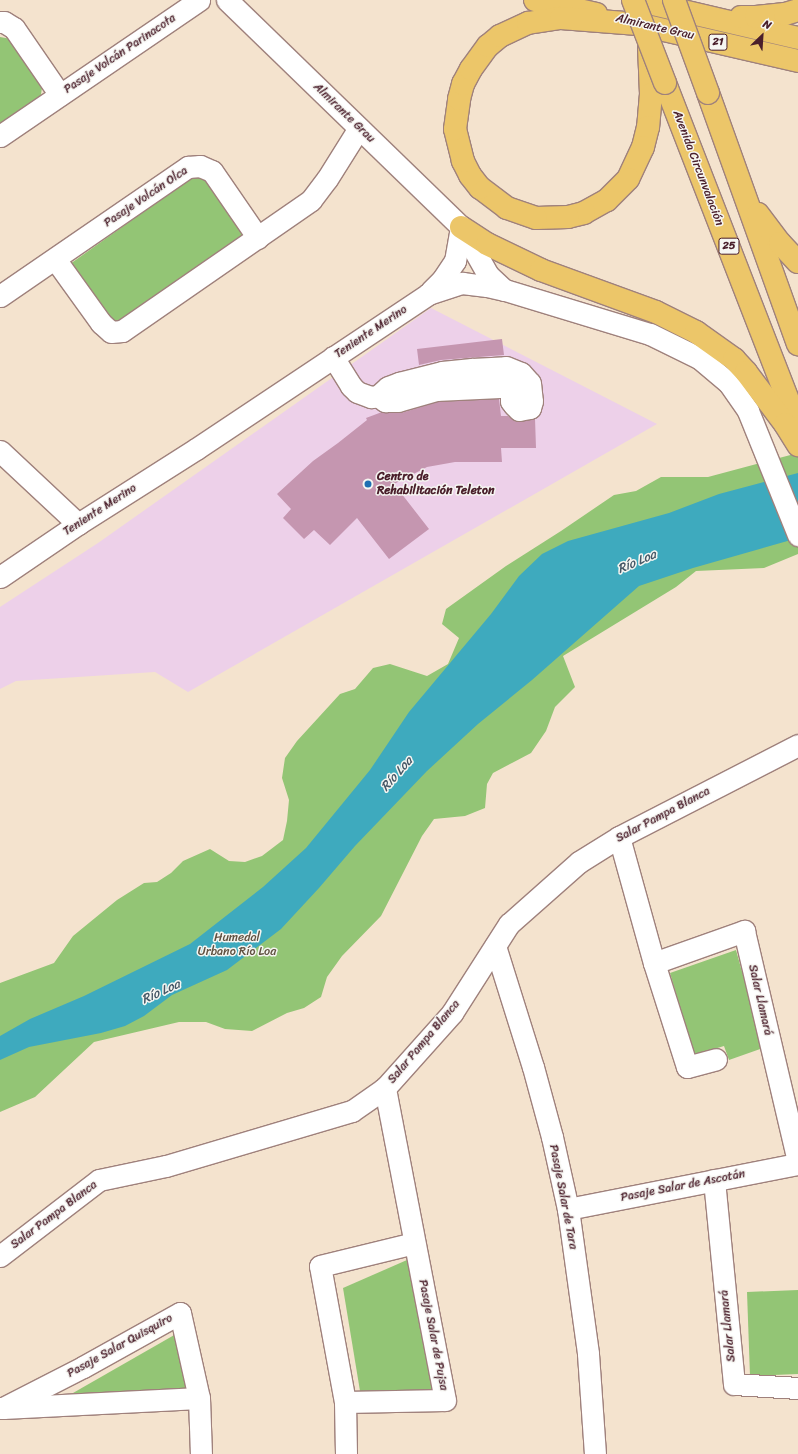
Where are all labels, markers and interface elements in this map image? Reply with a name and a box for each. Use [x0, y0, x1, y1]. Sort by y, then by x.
street label: Pasaje Volcán Parinacota [61, 11, 179, 97]
street label: Almirante Grau [614, 11, 696, 43]
text: N [760, 14, 775, 35]
north arrow [742, 16, 782, 56]
road number: 21 [708, 33, 728, 51]
street label: Almirante Grau [310, 80, 378, 146]
street label: Avenida Circunvalación [669, 108, 727, 228]
street label: Pasaje Volcán Olca [101, 164, 191, 230]
road number: 25 [718, 237, 740, 255]
street label: Teniente Merino [332, 302, 410, 362]
place label: Centro de Rehabilitación Teleton [377, 470, 495, 498]
marker: Centro de Rehabilitación Teleton [362, 478, 374, 490]
street label: Teniente Merino [61, 481, 139, 539]
water label: Río Loa [615, 547, 659, 577]
water label: Río Loa [378, 754, 416, 794]
street label: Salar Pampa Blanca [613, 784, 713, 846]
park label: Humedal Urbano Río Loa [198, 931, 276, 959]
street label: Salar Llamará [745, 963, 775, 1037]
water label: Río Loa [139, 976, 183, 1008]
street label: Salar Pampa Blanca [385, 997, 463, 1087]
street label: Pasaje Salar de Tara [546, 1143, 580, 1251]
street label: Pasaje Salar de Ascotán [619, 1167, 747, 1205]
street label: Salar Pampa Blanca [8, 1178, 100, 1252]
street label: Pasaje Salar de Pujsa [415, 1278, 451, 1392]
street label: Salar Llamará [717, 1289, 739, 1363]
street label: Pasaje Salar Quisquiro [65, 1311, 175, 1381]

